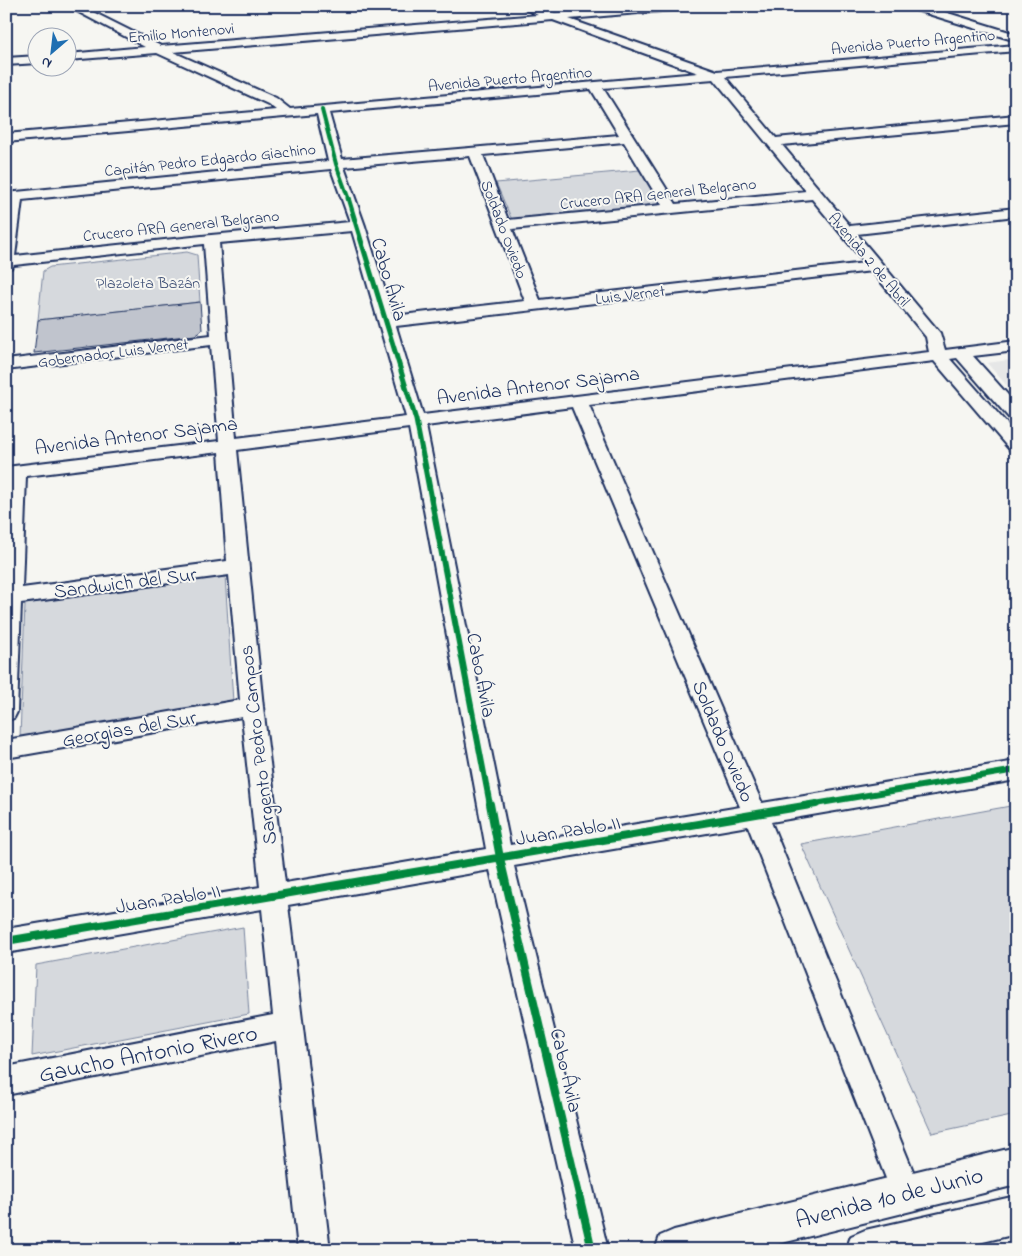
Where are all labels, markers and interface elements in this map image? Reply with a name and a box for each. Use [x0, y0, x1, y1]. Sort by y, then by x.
street label: Emilio Montenovi [127, 17, 235, 51]
street label: Avenida Puerto Argentino [830, 24, 996, 62]
north arrow [28, 28, 78, 78]
text: N [37, 51, 56, 74]
street label: Avenida Puerto Argentino [427, 61, 593, 99]
street label: Capitán Pedro Edgardo Giachino [103, 138, 317, 184]
street label: Crucero ARA General Belgrano [559, 173, 757, 217]
street label: Soldado Oviedo [473, 177, 533, 282]
street label: Crucero ARA General Belgrano [82, 205, 280, 249]
street label: Avenida 2 de Abril [822, 208, 915, 313]
street label: Cabo Ávila [362, 235, 413, 325]
park label: Plazoleta Bazán [96, 272, 200, 296]
street label: Luis Vernet [594, 280, 667, 312]
street label: Gobernador Luis Vernet [37, 333, 190, 375]
street label: Avenida Antenor Sajama [435, 361, 641, 414]
street label: Avenida Antenor Sajama [33, 411, 239, 464]
street label: Sandwich del Sur [52, 561, 199, 608]
street label: Cabo Ávila [457, 631, 502, 720]
street label: Sargento Pedro Campos [233, 643, 287, 846]
street label: Soldado Oviedo [683, 677, 760, 807]
street label: Georgias del Sur [60, 704, 200, 758]
street label: Juan Pablo II [514, 810, 623, 855]
street label: Juan Pablo II [114, 878, 223, 923]
street label: Gaucho Antonio Rivero [36, 1017, 261, 1094]
street label: Cabo Ávila [541, 1026, 588, 1116]
street label: Avenida 10 de Junio [792, 1159, 987, 1240]

